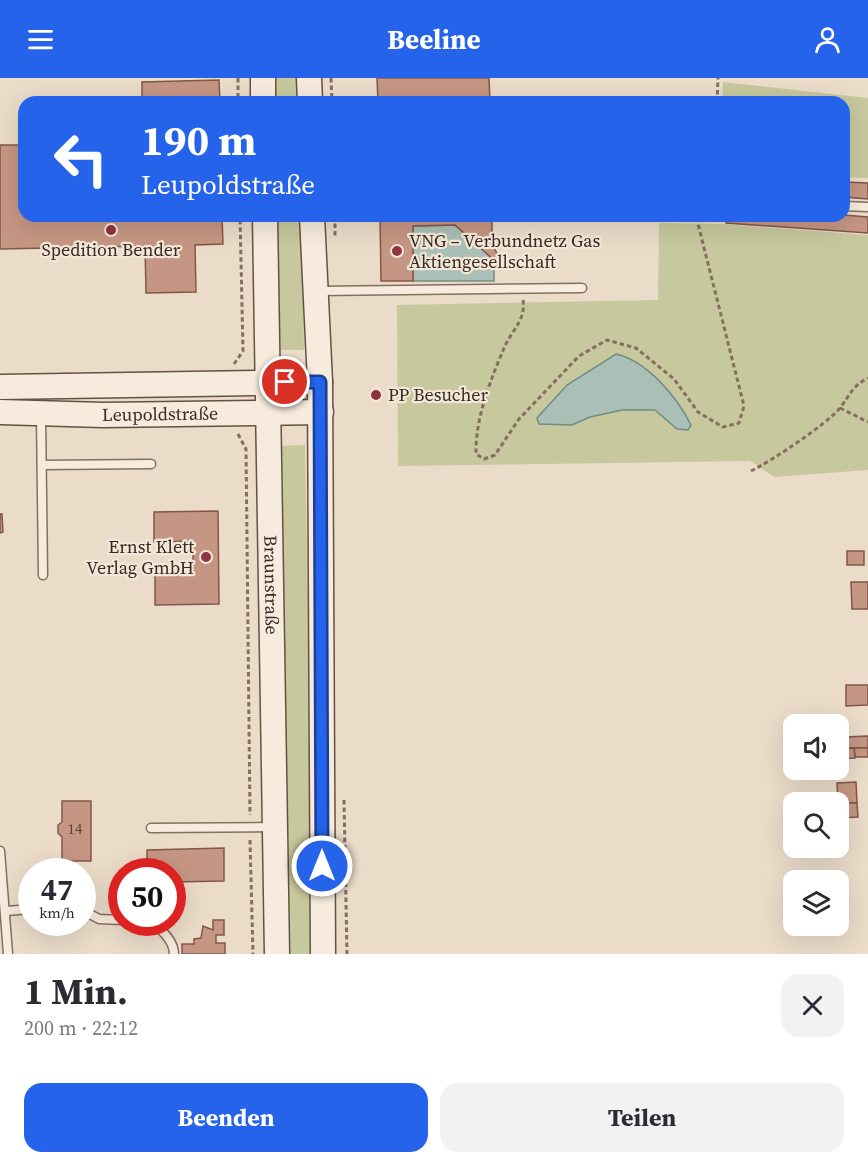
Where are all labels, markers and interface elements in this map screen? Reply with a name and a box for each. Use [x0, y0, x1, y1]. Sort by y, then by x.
text: Beeline [387, 21, 481, 58]
icon: menu [24, 23, 57, 56]
icon: person [811, 23, 844, 56]
text: 190 m [141, 111, 256, 169]
icon: left [42, 120, 120, 198]
text: Leupoldstraße [141, 166, 315, 203]
marker: Spedition Bender [104, 223, 118, 237]
place label: VNG – Verbundnetz Gas Aktiengesellschaft [409, 228, 600, 274]
place label: Spedition Bender [42, 237, 181, 262]
marker: VNG – Verbundnetz Gas Aktiengesellschaft [390, 244, 404, 258]
pin [259, 356, 310, 407]
icon: arrive [268, 365, 301, 398]
place label: PP Besucher [388, 382, 488, 407]
marker: PP Besucher [369, 388, 383, 402]
street label: Leupoldstraße [102, 400, 218, 427]
place label: Ernst Klett Verlag GmbH [86, 534, 194, 580]
street label: Braunstraße [258, 535, 285, 635]
marker: Ernst Klett Verlag GmbH [199, 550, 213, 564]
map controls [783, 714, 849, 936]
button: sound [783, 714, 849, 780]
button: search [783, 792, 849, 858]
house number: 14 [67, 818, 83, 839]
position arrow [290, 834, 354, 898]
speed limit sign: 50 [108, 858, 186, 936]
text: 47 [41, 869, 73, 910]
button: layers [783, 870, 849, 936]
text: km/h [39, 902, 75, 923]
text: 1 Min. [24, 967, 128, 1016]
button: close [781, 974, 844, 1037]
text: 200 m · 22:12 [24, 1014, 138, 1042]
button: Beenden [24, 1083, 428, 1152]
button: Teilen [440, 1083, 844, 1152]

